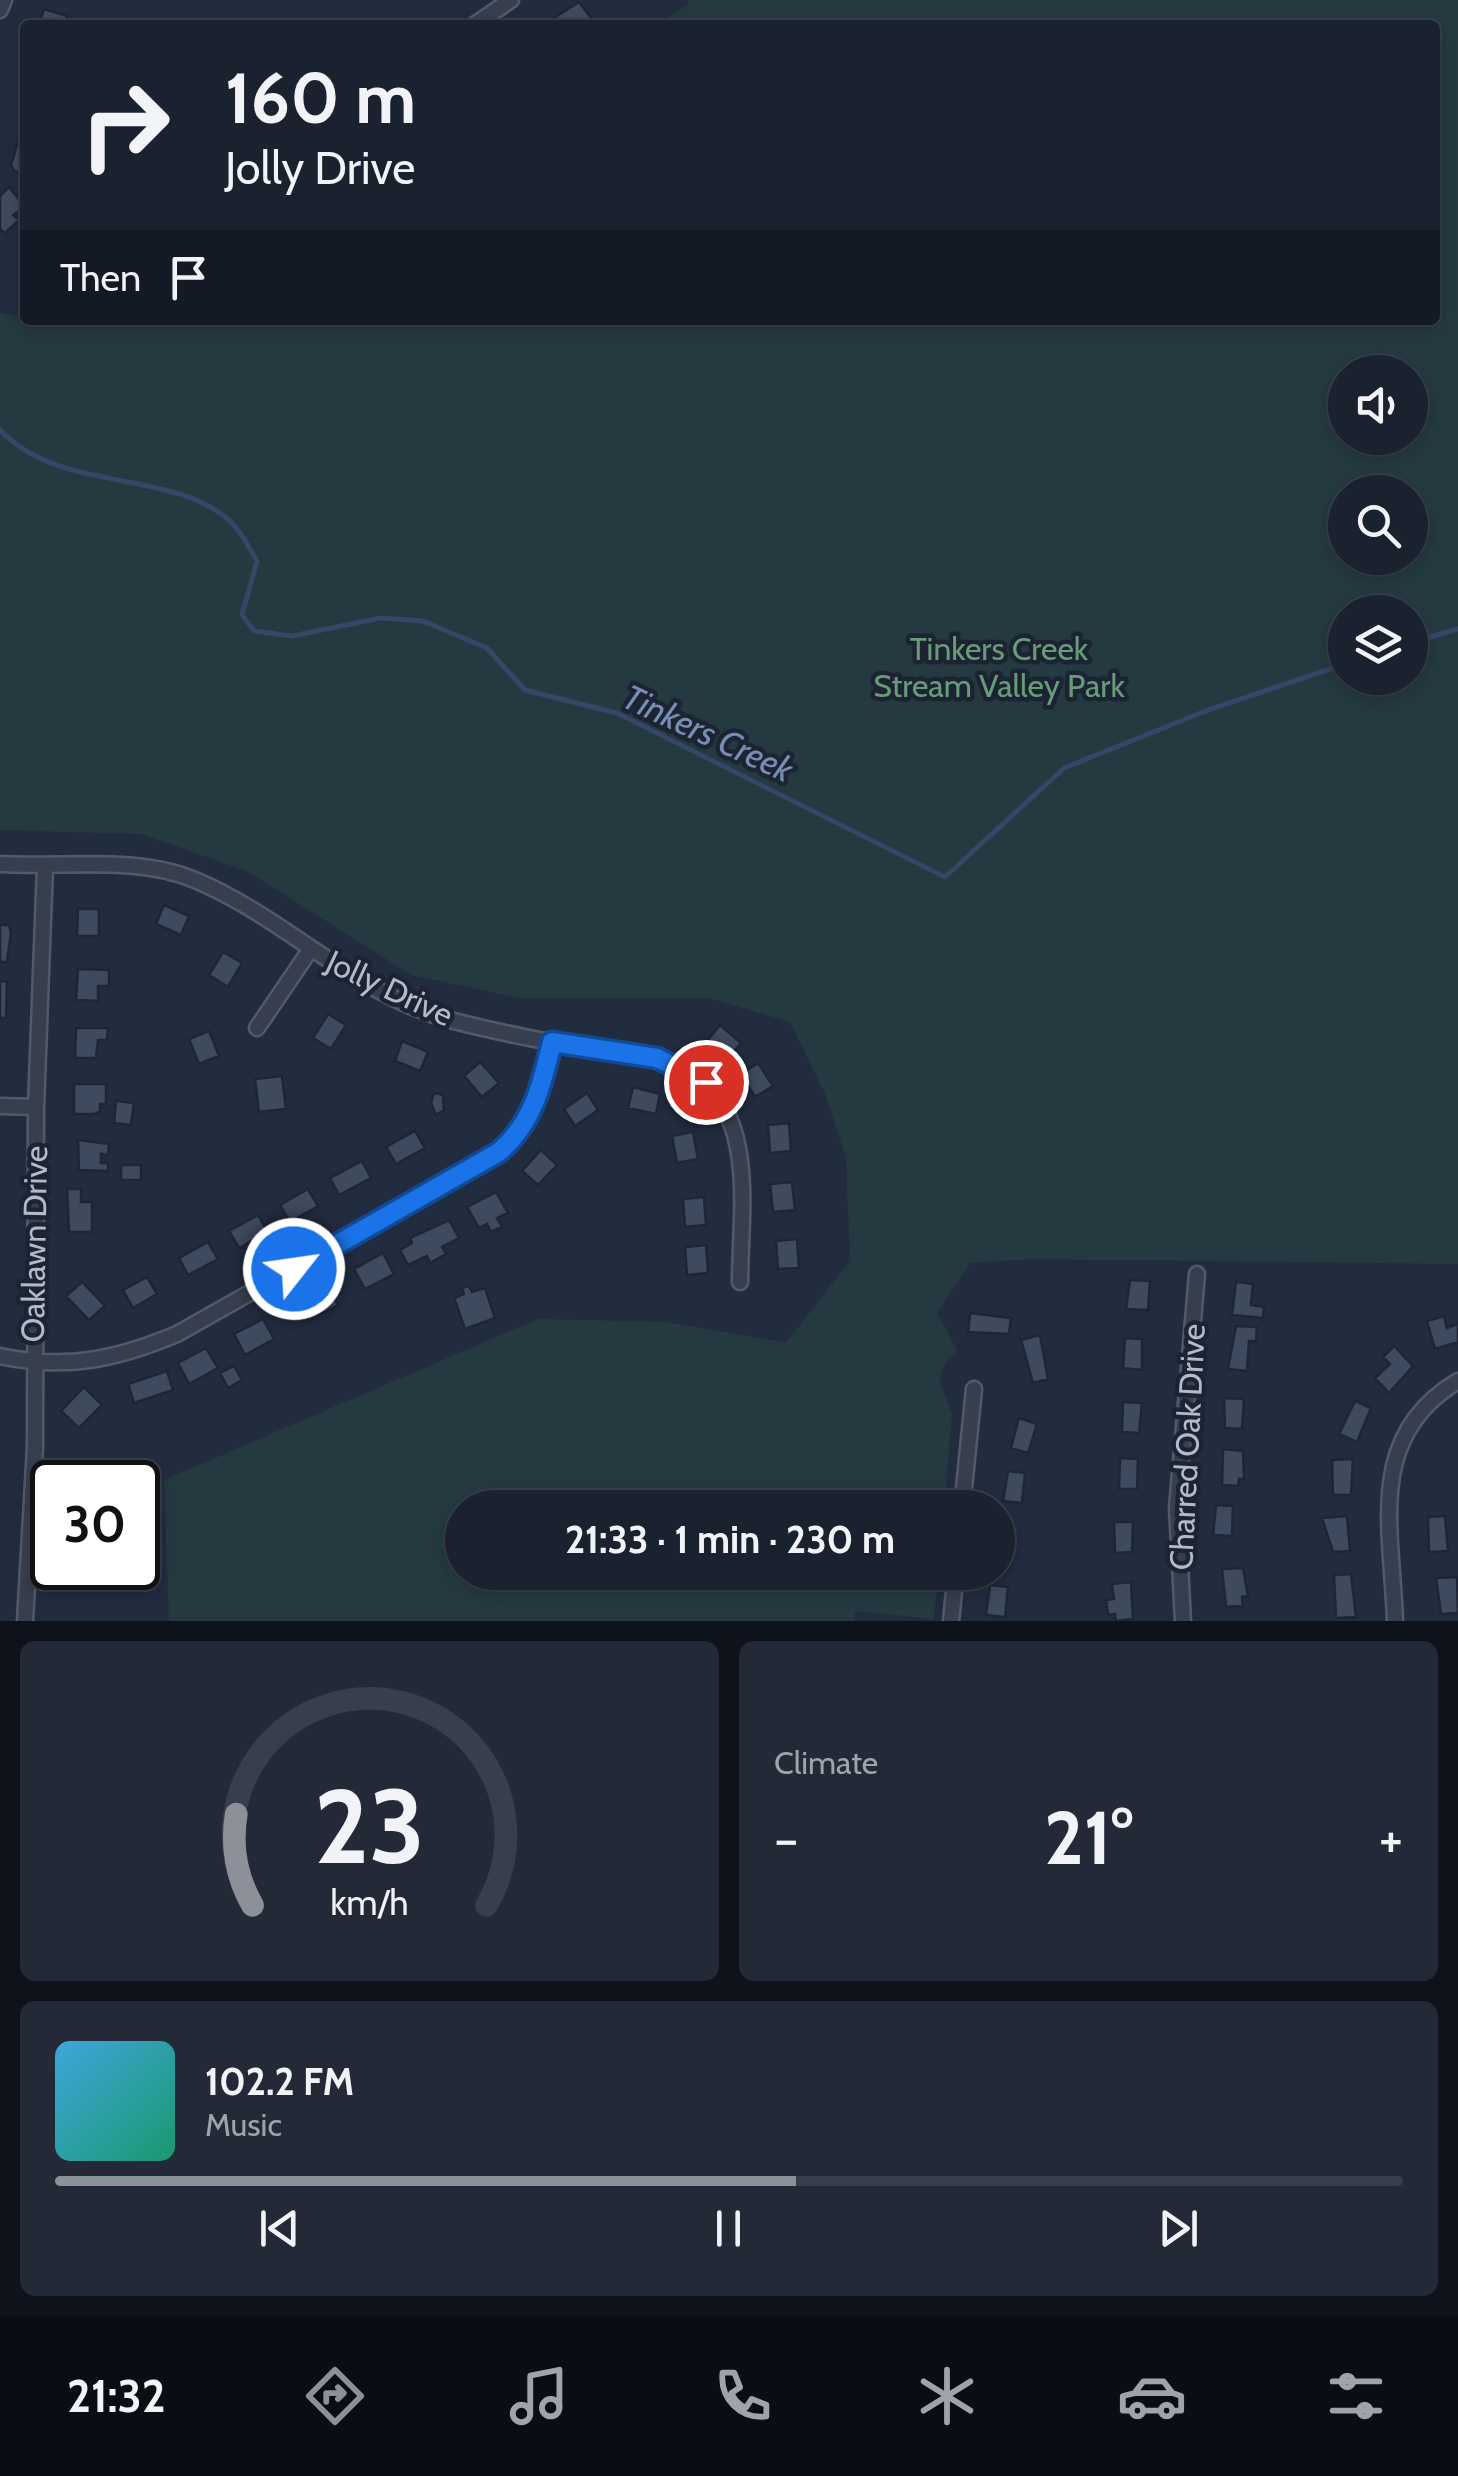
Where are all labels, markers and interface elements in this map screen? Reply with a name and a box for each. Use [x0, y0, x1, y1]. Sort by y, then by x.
text: 160 m [225, 55, 416, 141]
icon: right [60, 60, 190, 190]
text: Jolly Drive [225, 141, 415, 195]
icon: arrive [161, 250, 216, 305]
text: Then [60, 254, 141, 301]
map controls [1328, 355, 1428, 695]
button: sound [1328, 355, 1428, 455]
button: search [1328, 475, 1428, 575]
button: layers [1328, 595, 1428, 695]
park label: Tinkers Creek Stream Valley Park [873, 629, 1125, 705]
water label: Tinkers Creek [616, 675, 801, 792]
street label: Jolly Drive [320, 941, 460, 1034]
pin [664, 1040, 749, 1125]
icon: arrive [679, 1055, 734, 1110]
street label: Oaklawn Drive [13, 1145, 55, 1343]
position arrow [242, 1217, 346, 1321]
street label: Charred Oak Drive [1161, 1323, 1213, 1571]
speed limit sign: 30 [30, 1460, 160, 1590]
text: 21:33 · 1 min · 230 m [565, 1516, 895, 1563]
text: Climate [774, 1743, 878, 1782]
text: 23 [314, 1763, 425, 1889]
text: 21° [1044, 1792, 1133, 1883]
text: − [774, 1805, 798, 1872]
text: + [1379, 1805, 1403, 1872]
text: km/h [330, 1881, 409, 1924]
text: 102.2 FM [205, 2058, 354, 2105]
text: Music [205, 2105, 282, 2144]
icon: previous [252, 2201, 307, 2256]
icon: pause [701, 2201, 756, 2256]
icon: next [1151, 2201, 1206, 2256]
icon: directions [300, 2361, 370, 2431]
icon: music [504, 2361, 574, 2431]
icon: phone [708, 2361, 778, 2431]
icon: climate [912, 2361, 982, 2431]
icon: car [1117, 2361, 1187, 2431]
icon: filters [1321, 2361, 1391, 2431]
text: 21:32 [67, 2369, 166, 2423]

